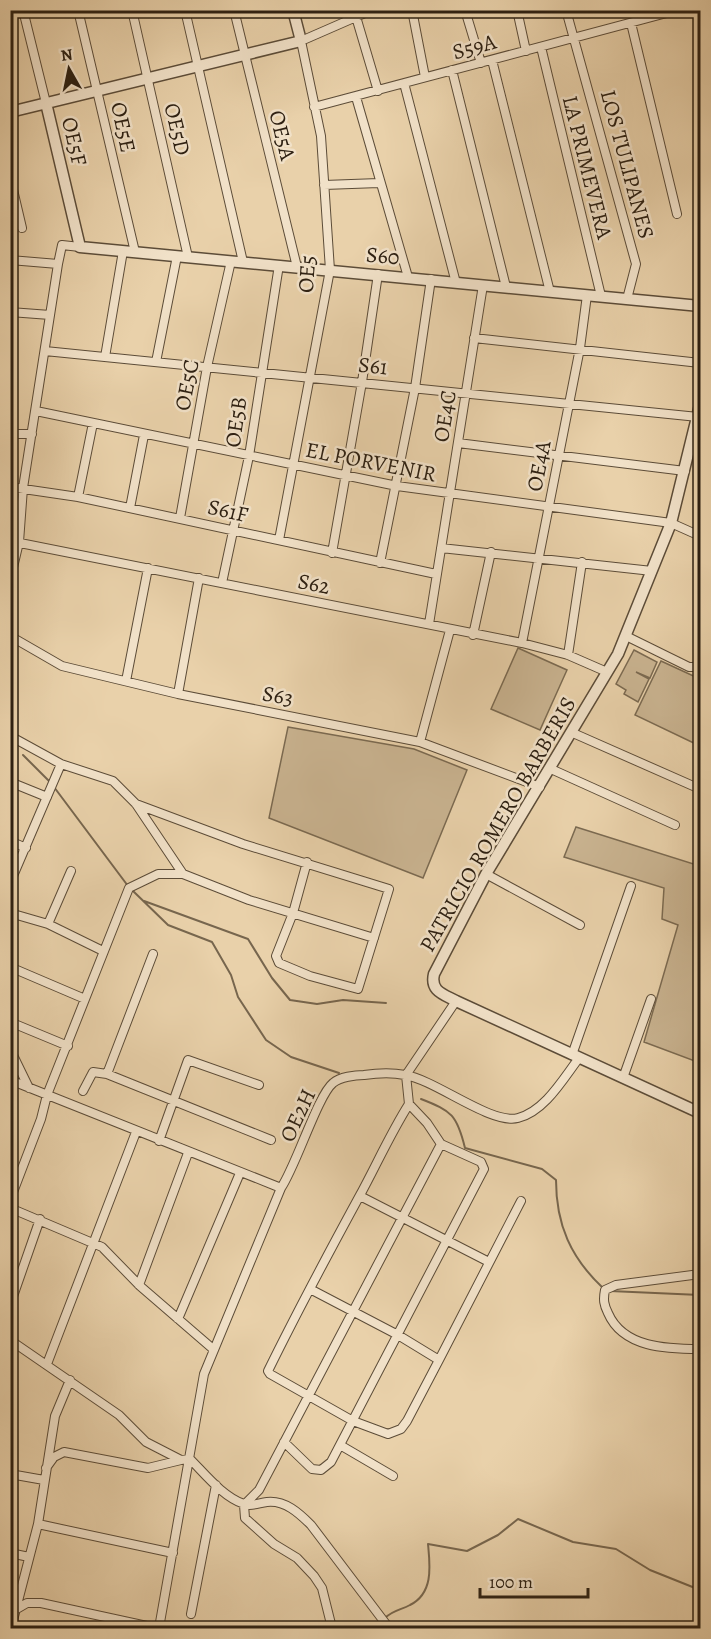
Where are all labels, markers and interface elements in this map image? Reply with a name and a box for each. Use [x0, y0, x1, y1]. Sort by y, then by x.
street label: S59A [449, 26, 500, 67]
north arrow [39, 39, 99, 99]
text: N [59, 43, 75, 67]
street label: LOS TULIPANES [593, 87, 661, 242]
street label: LA PRIMEVERA [555, 92, 620, 243]
street label: OE5E [103, 99, 143, 155]
street label: OE5D [156, 100, 198, 158]
street label: OE5A [261, 107, 303, 164]
street label: OE5F [54, 114, 94, 168]
street label: S60 [365, 240, 401, 272]
street label: OE5 [291, 254, 323, 294]
street label: S61 [357, 350, 389, 382]
street label: OE5C [167, 357, 207, 413]
street label: OE4C [426, 388, 464, 444]
street label: OE5B [218, 395, 254, 449]
street label: EL PORVENIR [303, 435, 439, 489]
street label: OE4A [519, 437, 559, 494]
street label: S61F [205, 492, 251, 530]
street label: S62 [295, 566, 333, 602]
street label: S63 [260, 678, 296, 714]
street label: PATRICIO ROMERO BARBERIS [412, 691, 583, 958]
street label: OE2H [273, 1084, 323, 1147]
scale bar [480, 1561, 588, 1599]
text: 100 m [489, 1570, 533, 1594]

